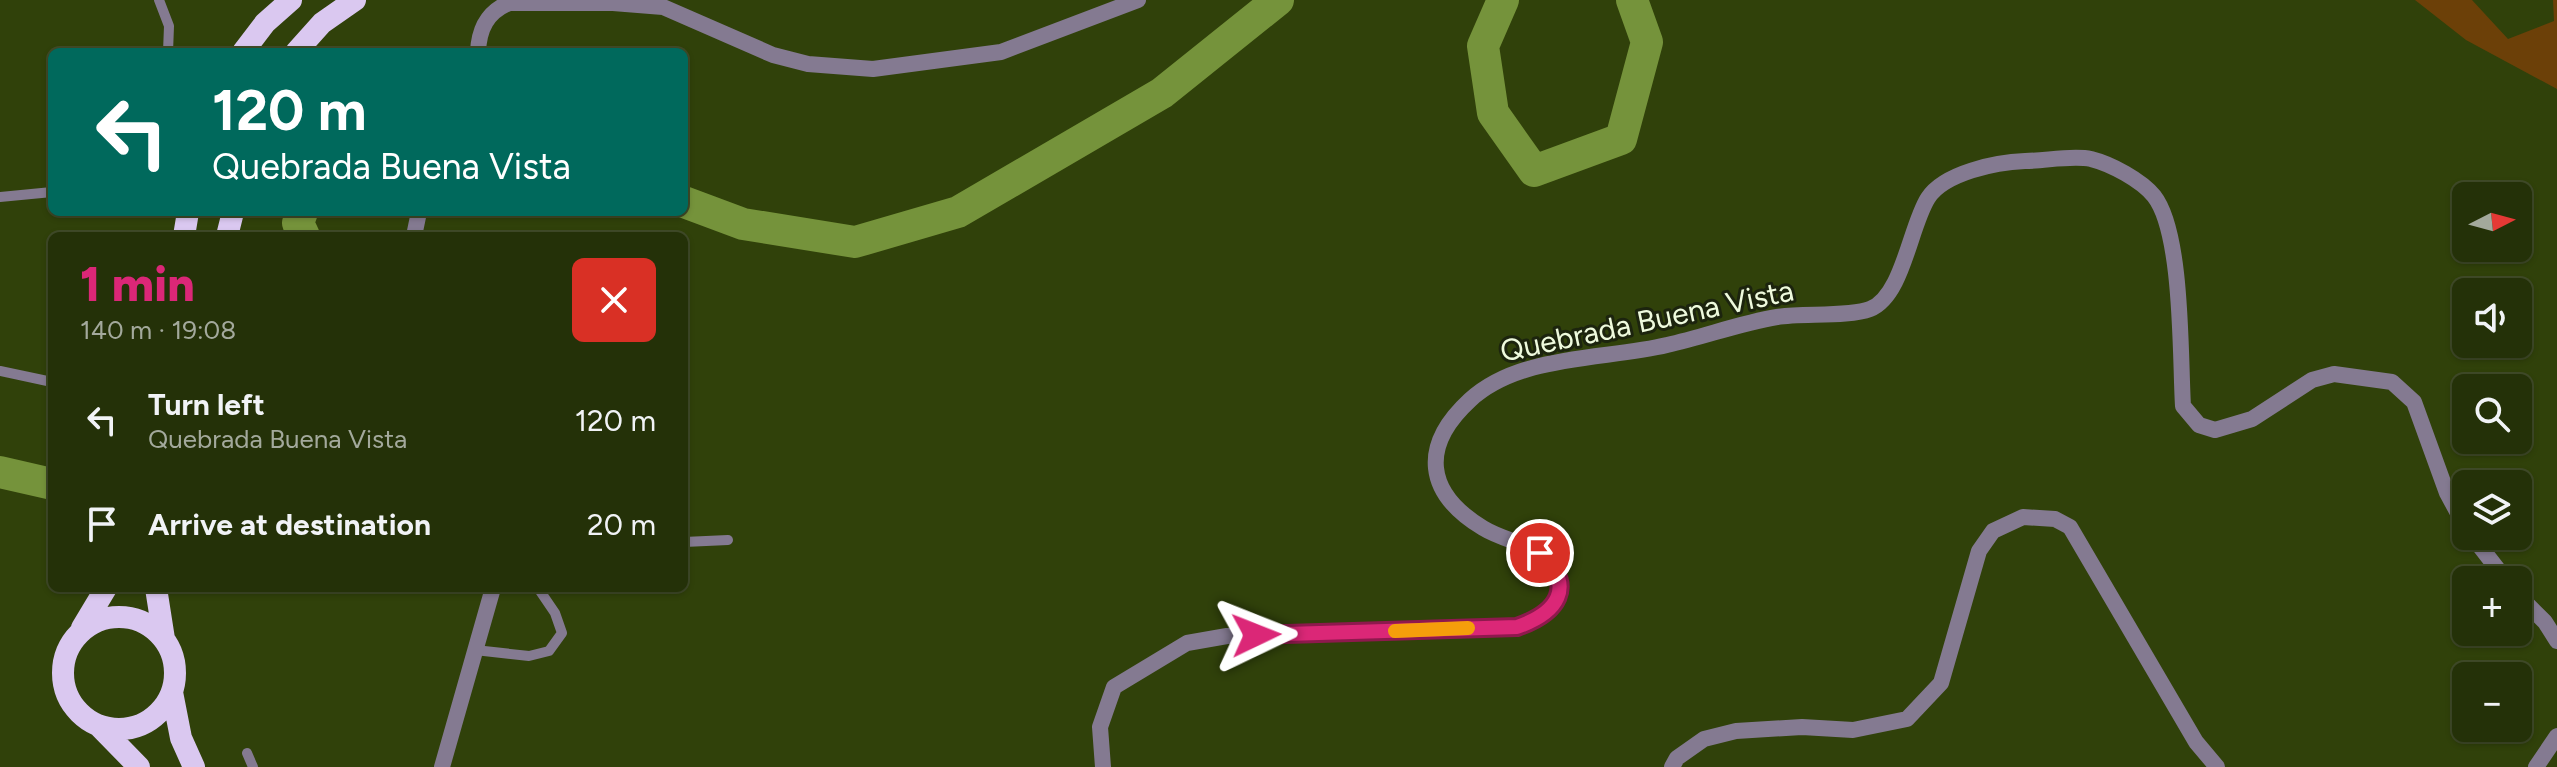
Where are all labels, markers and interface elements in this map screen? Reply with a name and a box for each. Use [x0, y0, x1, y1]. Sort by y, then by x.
text: 120 m [212, 77, 367, 144]
icon: left [80, 80, 184, 184]
text: Quebrada Buena Vista [212, 145, 571, 188]
north arrow [2452, 182, 2532, 262]
map controls [2452, 182, 2532, 742]
text: 1 min [80, 255, 195, 313]
button: close [572, 258, 656, 342]
street label: Quebrada Buena Vista [1497, 271, 1797, 370]
button: sound [2452, 278, 2532, 358]
text: 140 m · 19:08 [80, 314, 236, 346]
button: search [2452, 374, 2532, 454]
text: Turn left [148, 386, 265, 423]
icon: left [80, 398, 124, 442]
text: 120 m [575, 402, 656, 439]
text: Quebrada Buena Vista [148, 423, 407, 455]
button: layers [2452, 470, 2532, 550]
icon: arrive [80, 502, 124, 546]
text: Arrive at destination [148, 506, 431, 543]
text: 20 m [587, 506, 656, 543]
pin [1506, 519, 1574, 587]
icon: arrive [1518, 531, 1562, 575]
button: + [2452, 566, 2532, 646]
position arrow [1214, 593, 1298, 677]
button: − [2452, 662, 2532, 742]

